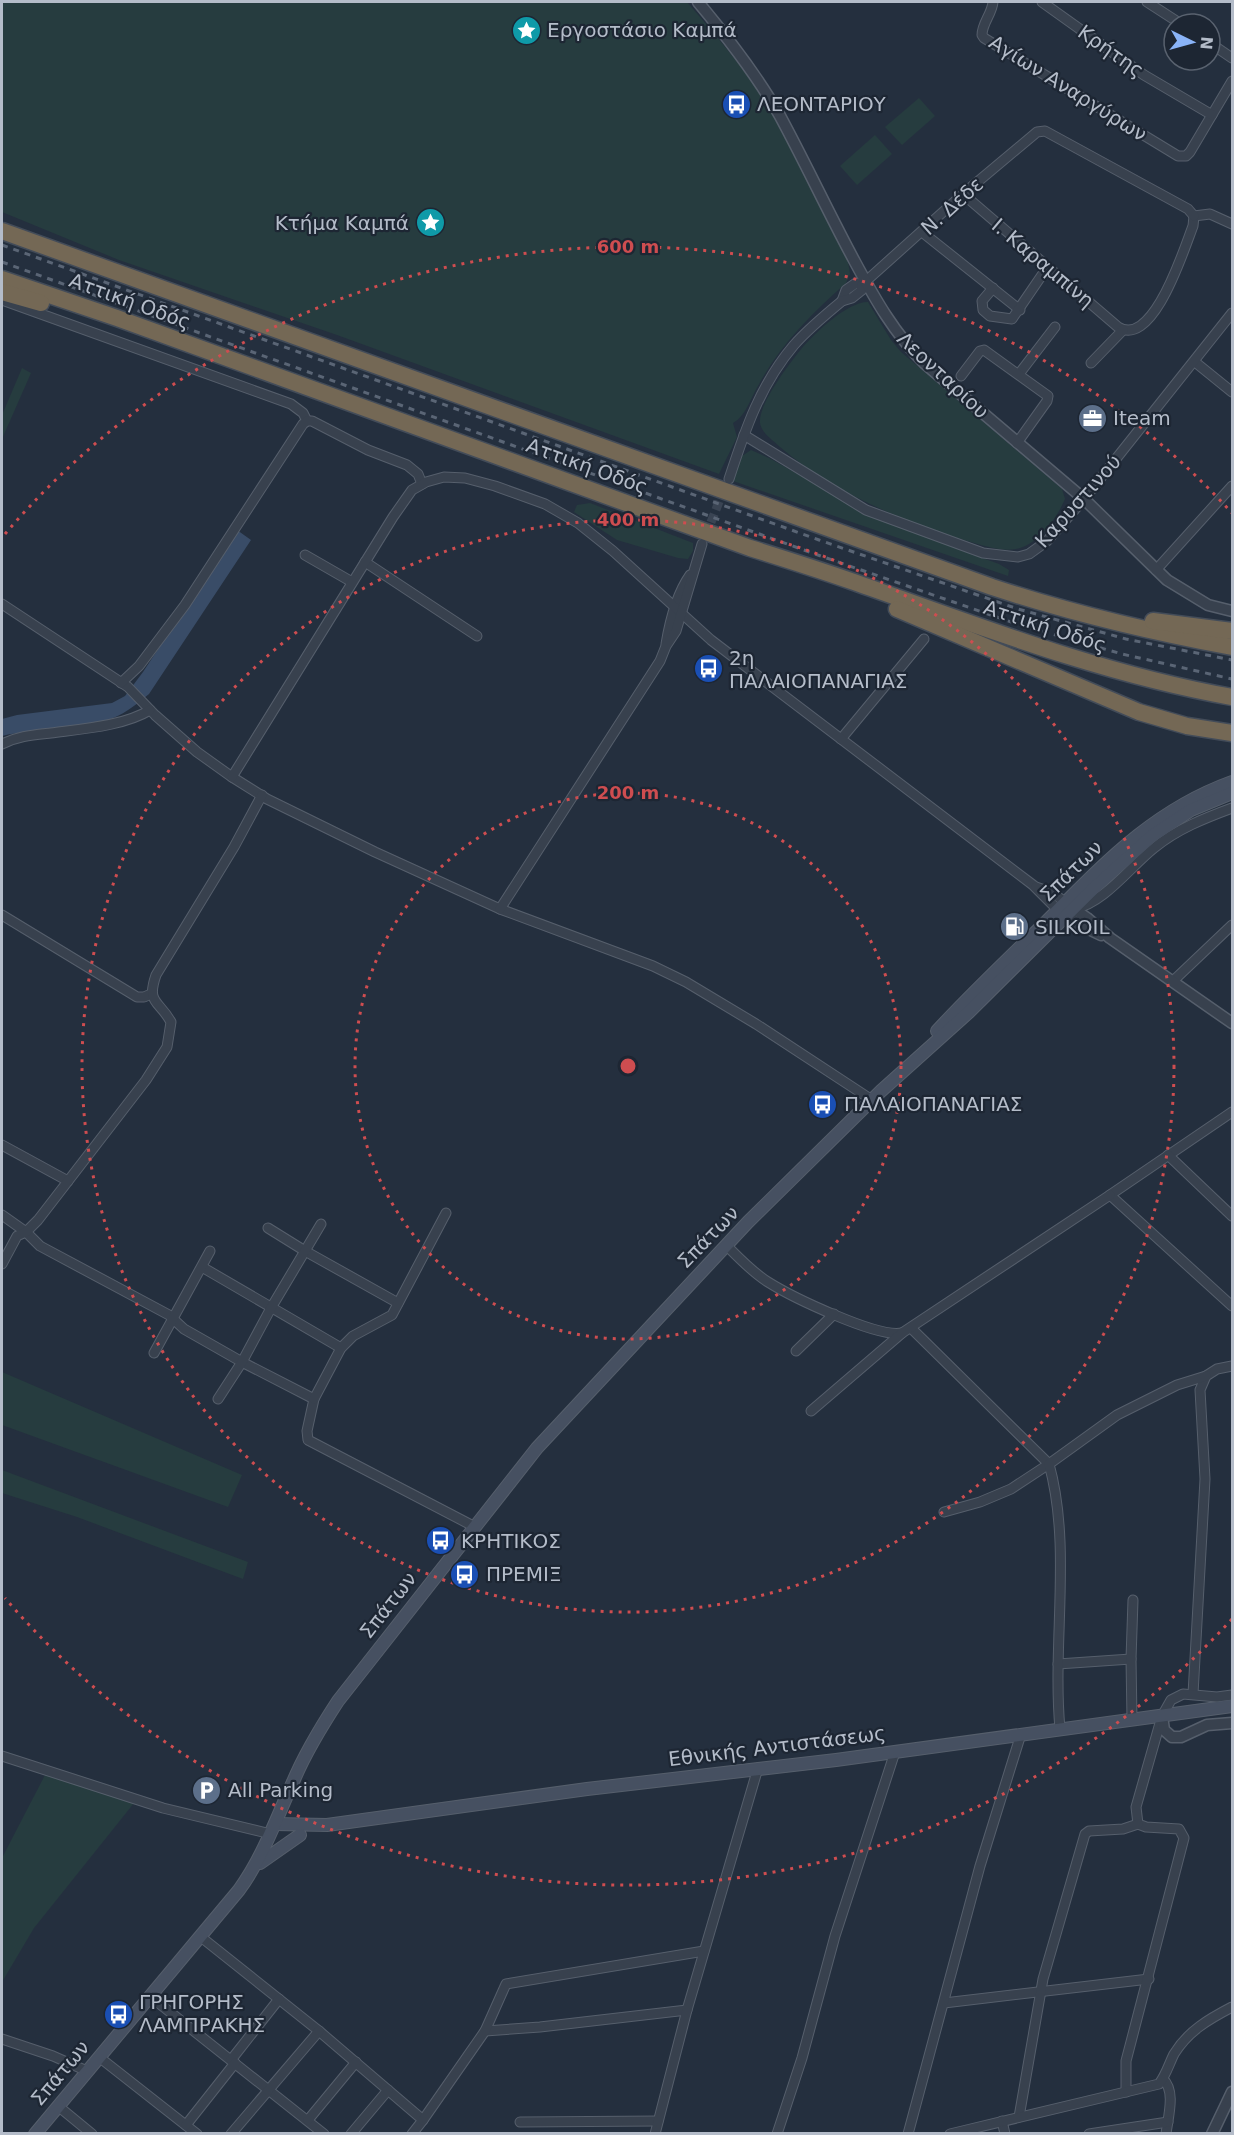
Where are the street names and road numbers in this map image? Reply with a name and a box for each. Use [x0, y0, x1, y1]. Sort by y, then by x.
street label: Κρήτης [1073, 20, 1149, 82]
street label: Αγίων Αναργύρων [985, 30, 1151, 146]
street label: Ν. Δέδε [916, 172, 988, 240]
street label: Ι. Καραμπίνη [987, 213, 1099, 313]
street label: Αττική Οδός [66, 268, 194, 334]
street label: Λεονταρίου [892, 327, 994, 423]
street label: Αττική Οδός [523, 433, 651, 499]
street label: Καρυστινού [1030, 449, 1126, 553]
street label: Αττική Οδός [981, 595, 1109, 657]
street label: Σπάτων [1035, 835, 1107, 907]
street label: Σπάτων [672, 1201, 744, 1273]
street label: Σπάτων [355, 1567, 421, 1643]
street label: Εθνικής Αντιστάσεως [667, 1721, 887, 1771]
street label: Σπάτων [26, 2035, 94, 2111]

